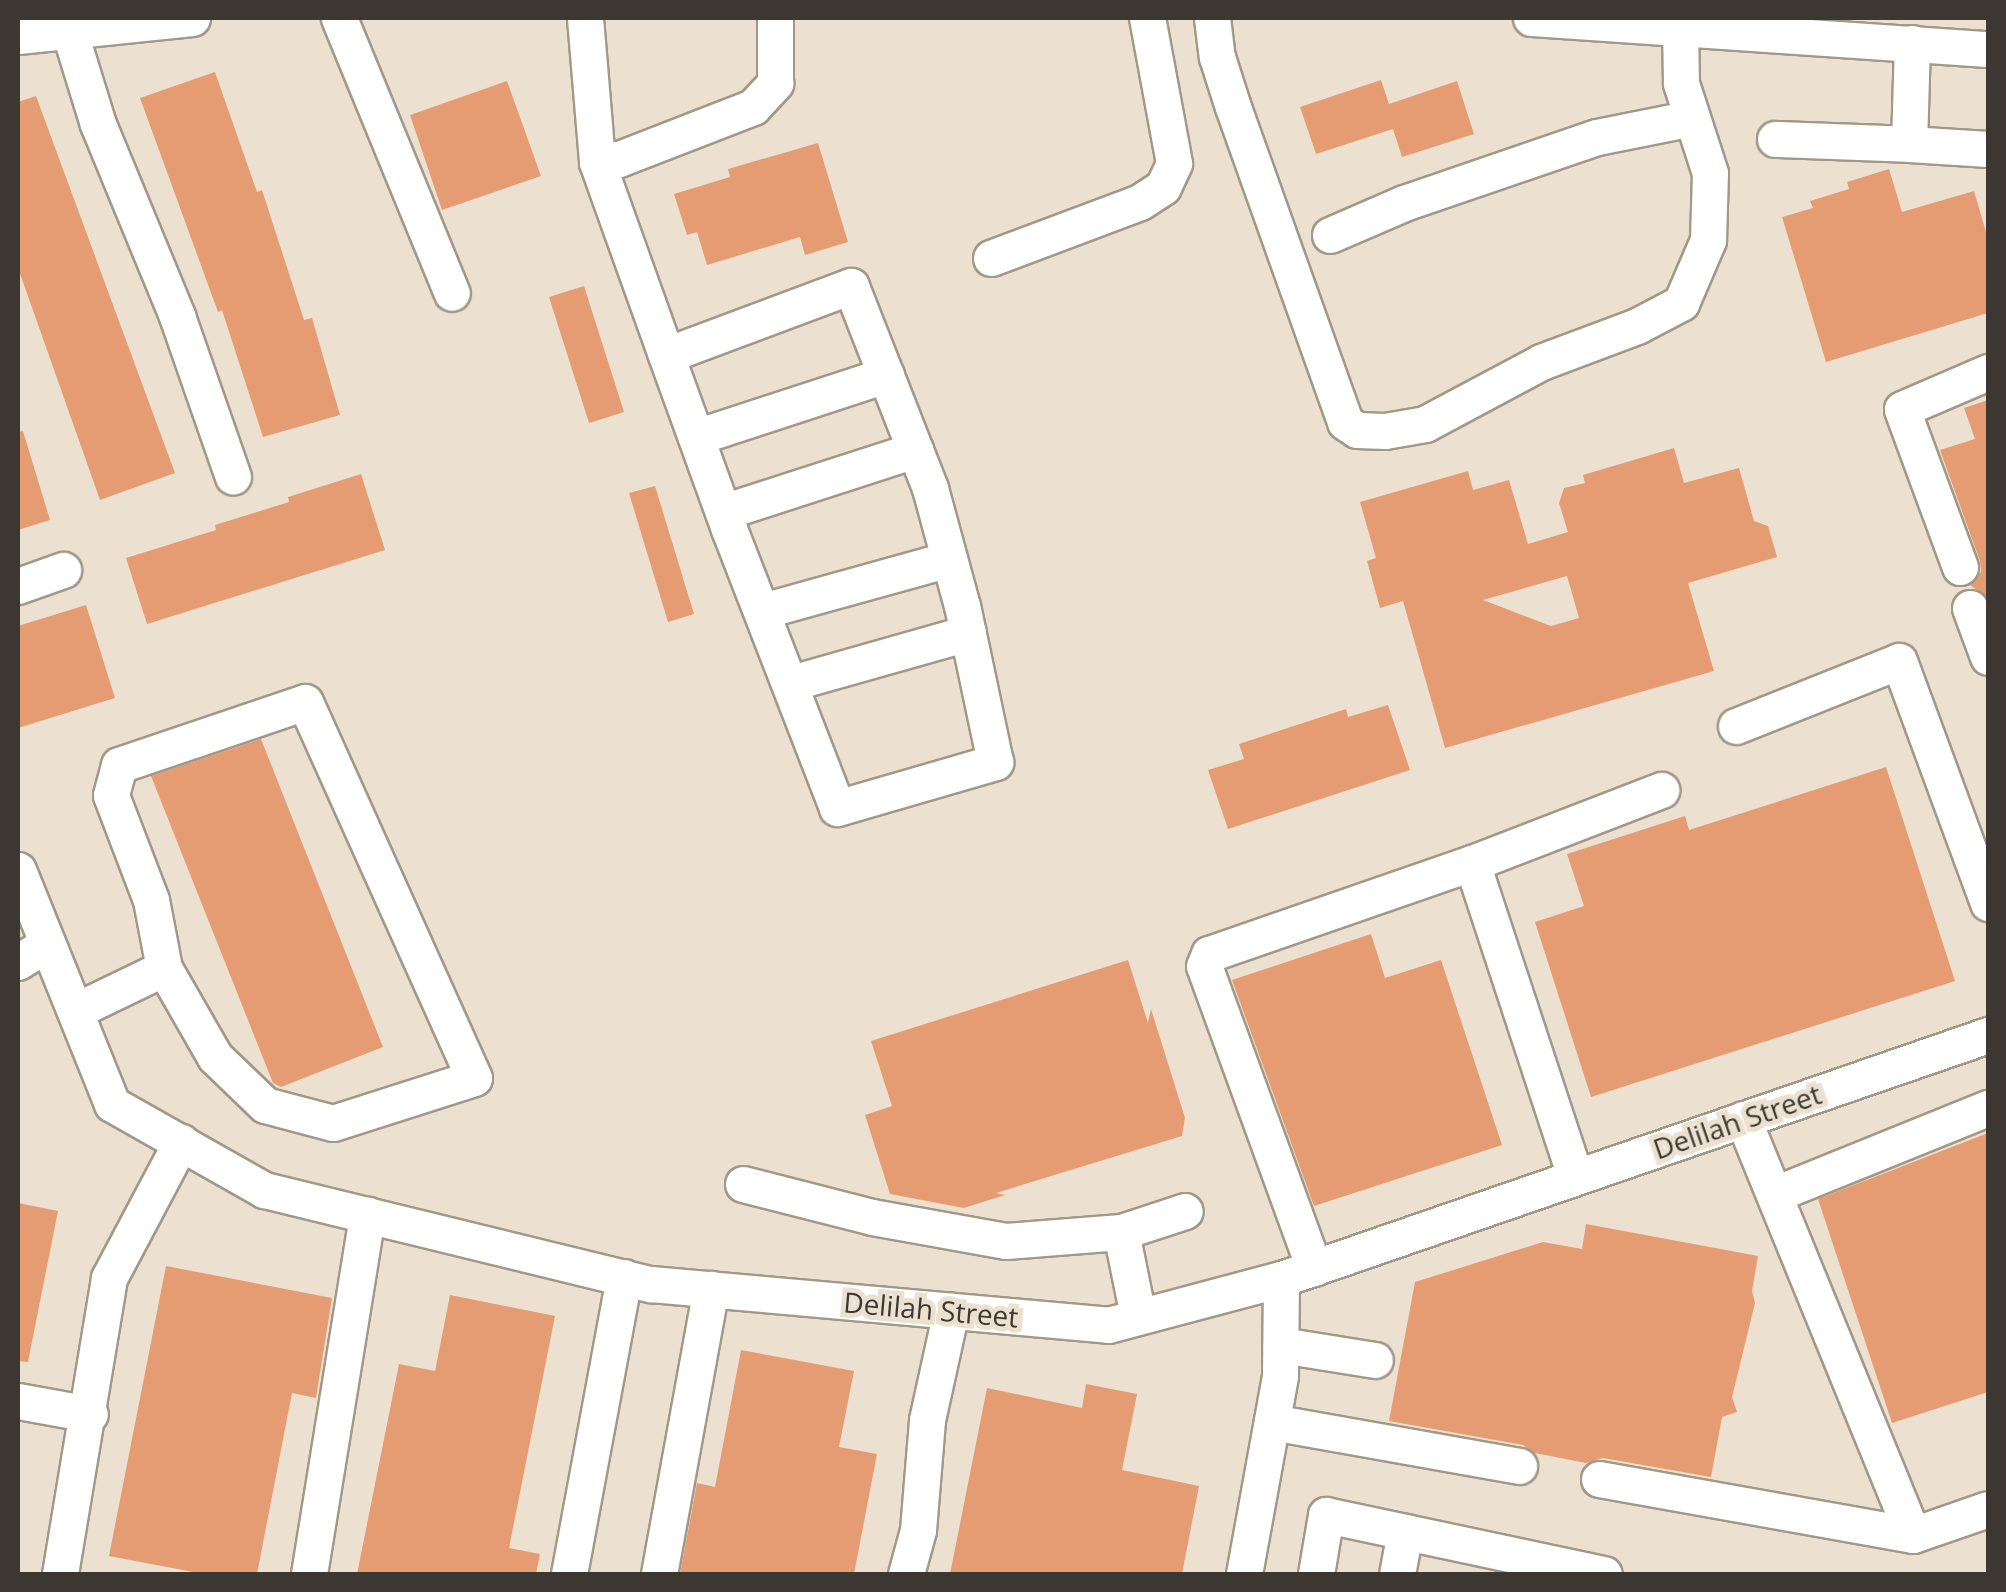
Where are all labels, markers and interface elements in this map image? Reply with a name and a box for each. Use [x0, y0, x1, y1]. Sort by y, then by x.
street label: Delilah Street [1649, 1077, 1825, 1165]
street label: Delilah Street [842, 1285, 1020, 1333]

